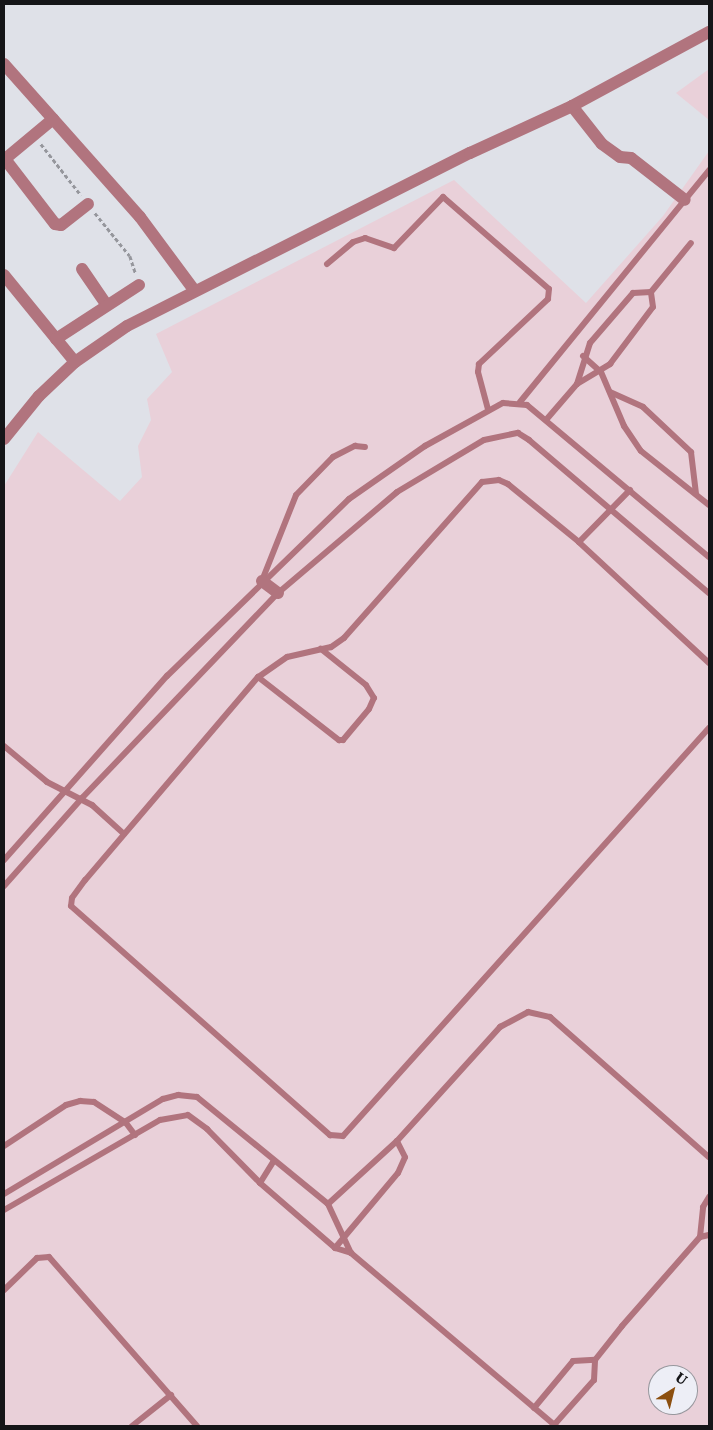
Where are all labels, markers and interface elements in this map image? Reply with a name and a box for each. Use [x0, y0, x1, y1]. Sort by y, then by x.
north arrow [648, 1365, 698, 1415]
text: U [672, 1369, 690, 1388]

